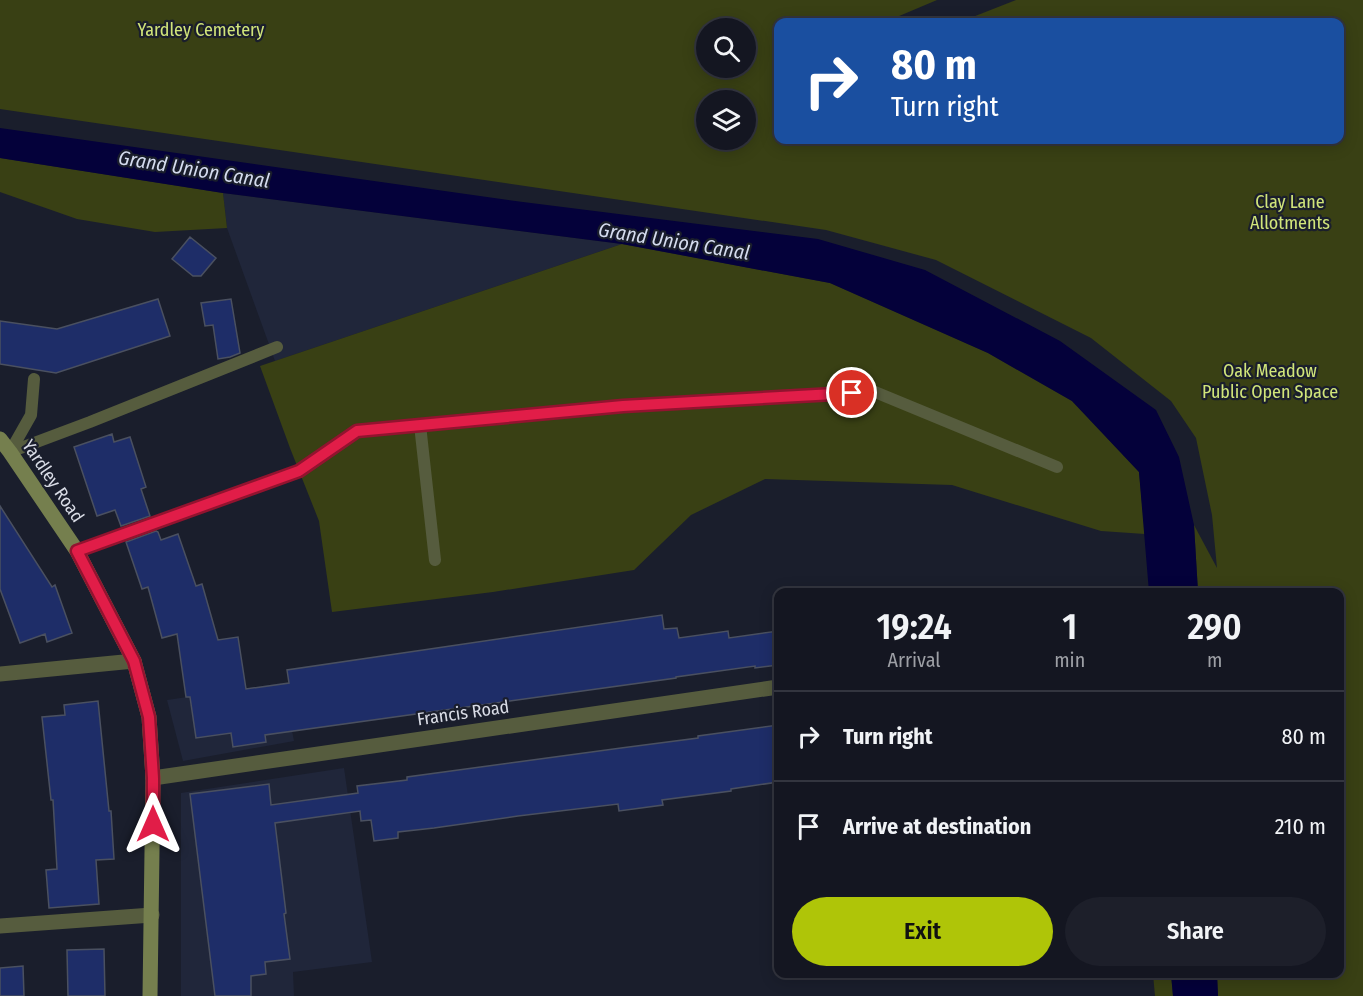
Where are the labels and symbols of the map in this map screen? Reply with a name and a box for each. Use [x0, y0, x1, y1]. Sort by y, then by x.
park label: Yardley Cemetery [138, 19, 264, 41]
water label: Grand Union Canal [117, 145, 271, 193]
park label: Clay Lane Allotments [1250, 191, 1330, 234]
water label: Grand Union Canal [597, 217, 751, 265]
park label: Oak Meadow Public Open Space [1202, 360, 1338, 403]
pin [826, 367, 877, 418]
street label: Yardley Road [17, 436, 89, 526]
street label: Francis Road [416, 696, 510, 730]
position arrow [121, 792, 185, 856]

